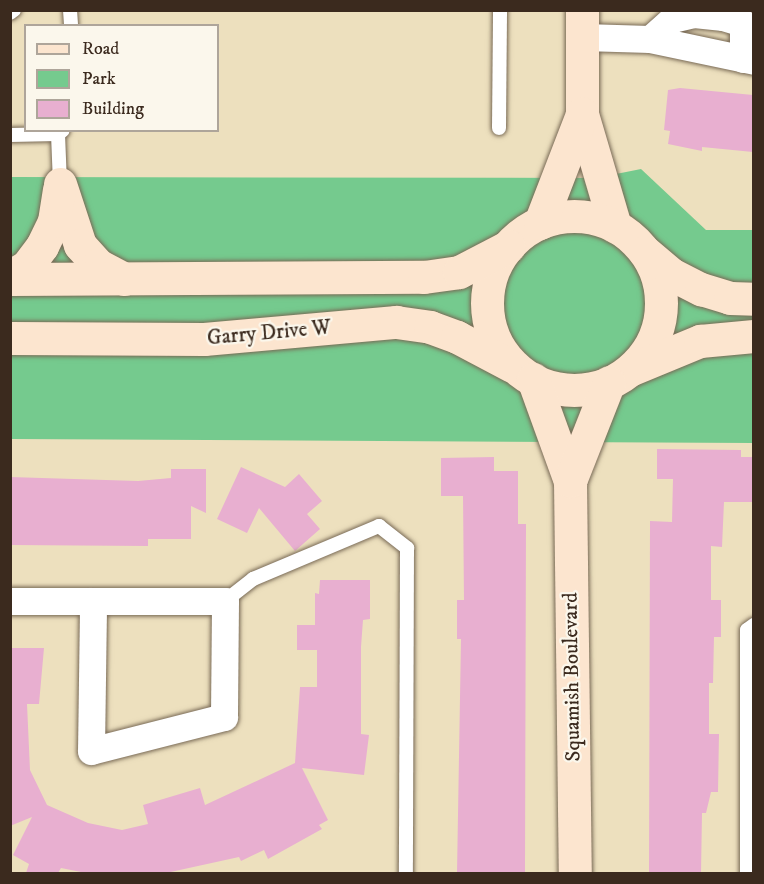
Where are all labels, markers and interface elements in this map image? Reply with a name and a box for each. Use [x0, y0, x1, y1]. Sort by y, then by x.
legend [24, 24, 219, 132]
text: Road [82, 38, 119, 60]
text: Park [82, 68, 116, 90]
text: Building [82, 98, 144, 120]
street label: Garry Drive W [206, 315, 332, 351]
street label: Squamish Boulevard [558, 592, 586, 762]

